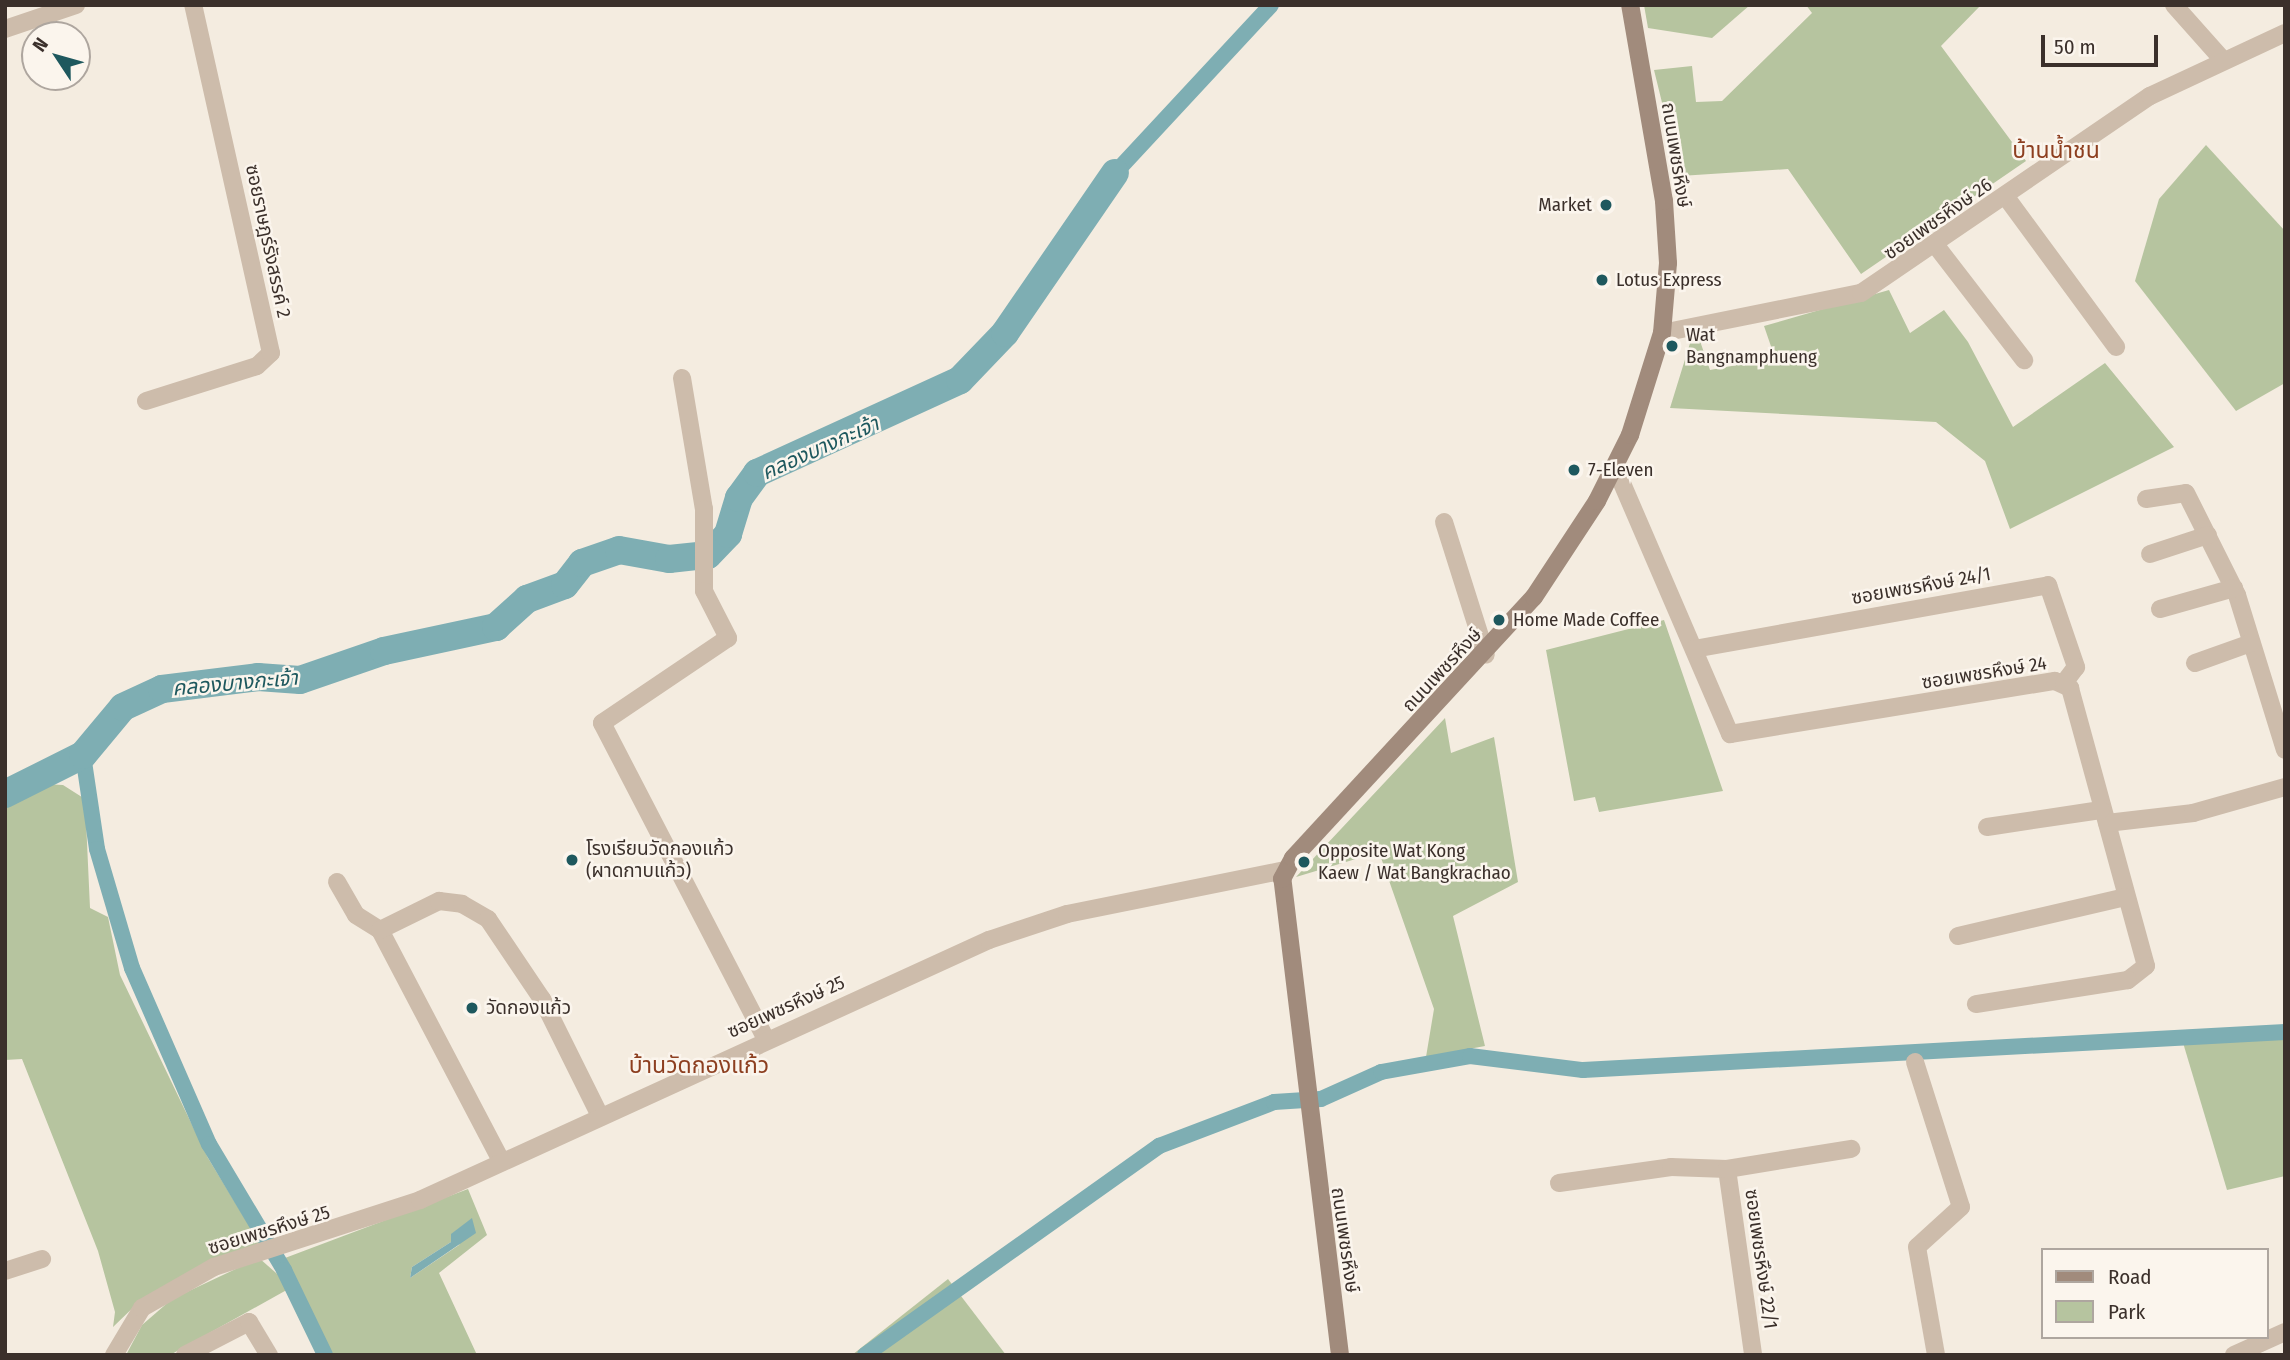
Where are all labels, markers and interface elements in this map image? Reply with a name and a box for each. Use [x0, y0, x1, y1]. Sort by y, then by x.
north arrow [21, 21, 91, 91]
scale bar [2045, 21, 2162, 65]
text: N [28, 33, 53, 56]
text: 50 m [2054, 34, 2096, 60]
street label: ถนนเพชรหึงษ์ [1656, 101, 1696, 209]
district label: บ้านน้ำชน [2012, 136, 2100, 164]
street label: ซอยราษฎร์รังสรรค์ 2 [241, 162, 295, 320]
street label: ซอยเพชรหึงษ์ 26 [1880, 173, 1996, 265]
place label: Market [1538, 194, 1592, 216]
marker: Market [1598, 197, 1614, 213]
place label: Lotus Express [1616, 269, 1722, 291]
marker: Lotus Express [1594, 272, 1610, 288]
place label: Wat Bangnamphueng [1686, 324, 1817, 368]
marker: Wat Bangnamphueng [1664, 338, 1680, 354]
water label: คลองบางกะเจ้า [757, 411, 883, 485]
place label: 7-Eleven [1588, 459, 1653, 481]
marker: 7-Eleven [1566, 462, 1582, 478]
street label: ซอยเพชรหึงษ์ 24/1 [1850, 563, 1992, 609]
place label: Home Made Coffee [1513, 609, 1659, 631]
marker: Home Made Coffee [1491, 612, 1507, 628]
street label: ถนนเพชรหึงษ์ [1397, 623, 1487, 717]
street label: ซอยเพชรหึงษ์ 24 [1920, 652, 2048, 694]
water label: คลองบางกะเจ้า [171, 665, 299, 701]
place label: โรงเรียนวัดกองแก้ว (ผาดกาบแก้ว) [586, 838, 734, 882]
place label: Opposite Wat Kong Kaew / Wat Bangkrachao [1318, 840, 1511, 884]
marker: โรงเรียนวัดกองแก้ว (ผาดกาบแก้ว) [564, 852, 580, 868]
marker: Opposite Wat Kong Kaew / Wat Bangkrachao [1296, 854, 1312, 870]
street label: ซอยเพชรหึงษ์ 25 [724, 971, 848, 1043]
place label: วัดกองแก้ว [486, 997, 571, 1019]
marker: วัดกองแก้ว [464, 1000, 480, 1016]
district label: บ้านวัดกองแก้ว [629, 1051, 769, 1079]
street label: ถนนเพชรหึงษ์ [1326, 1186, 1364, 1294]
street label: ซอยเพชรหึงษ์ 22/1 [1740, 1188, 1782, 1330]
street label: ซอยเพชรหึงษ์ 25 [205, 1201, 333, 1259]
legend [2042, 1248, 2269, 1339]
text: Road [2108, 1264, 2152, 1290]
text: Park [2108, 1299, 2145, 1325]

